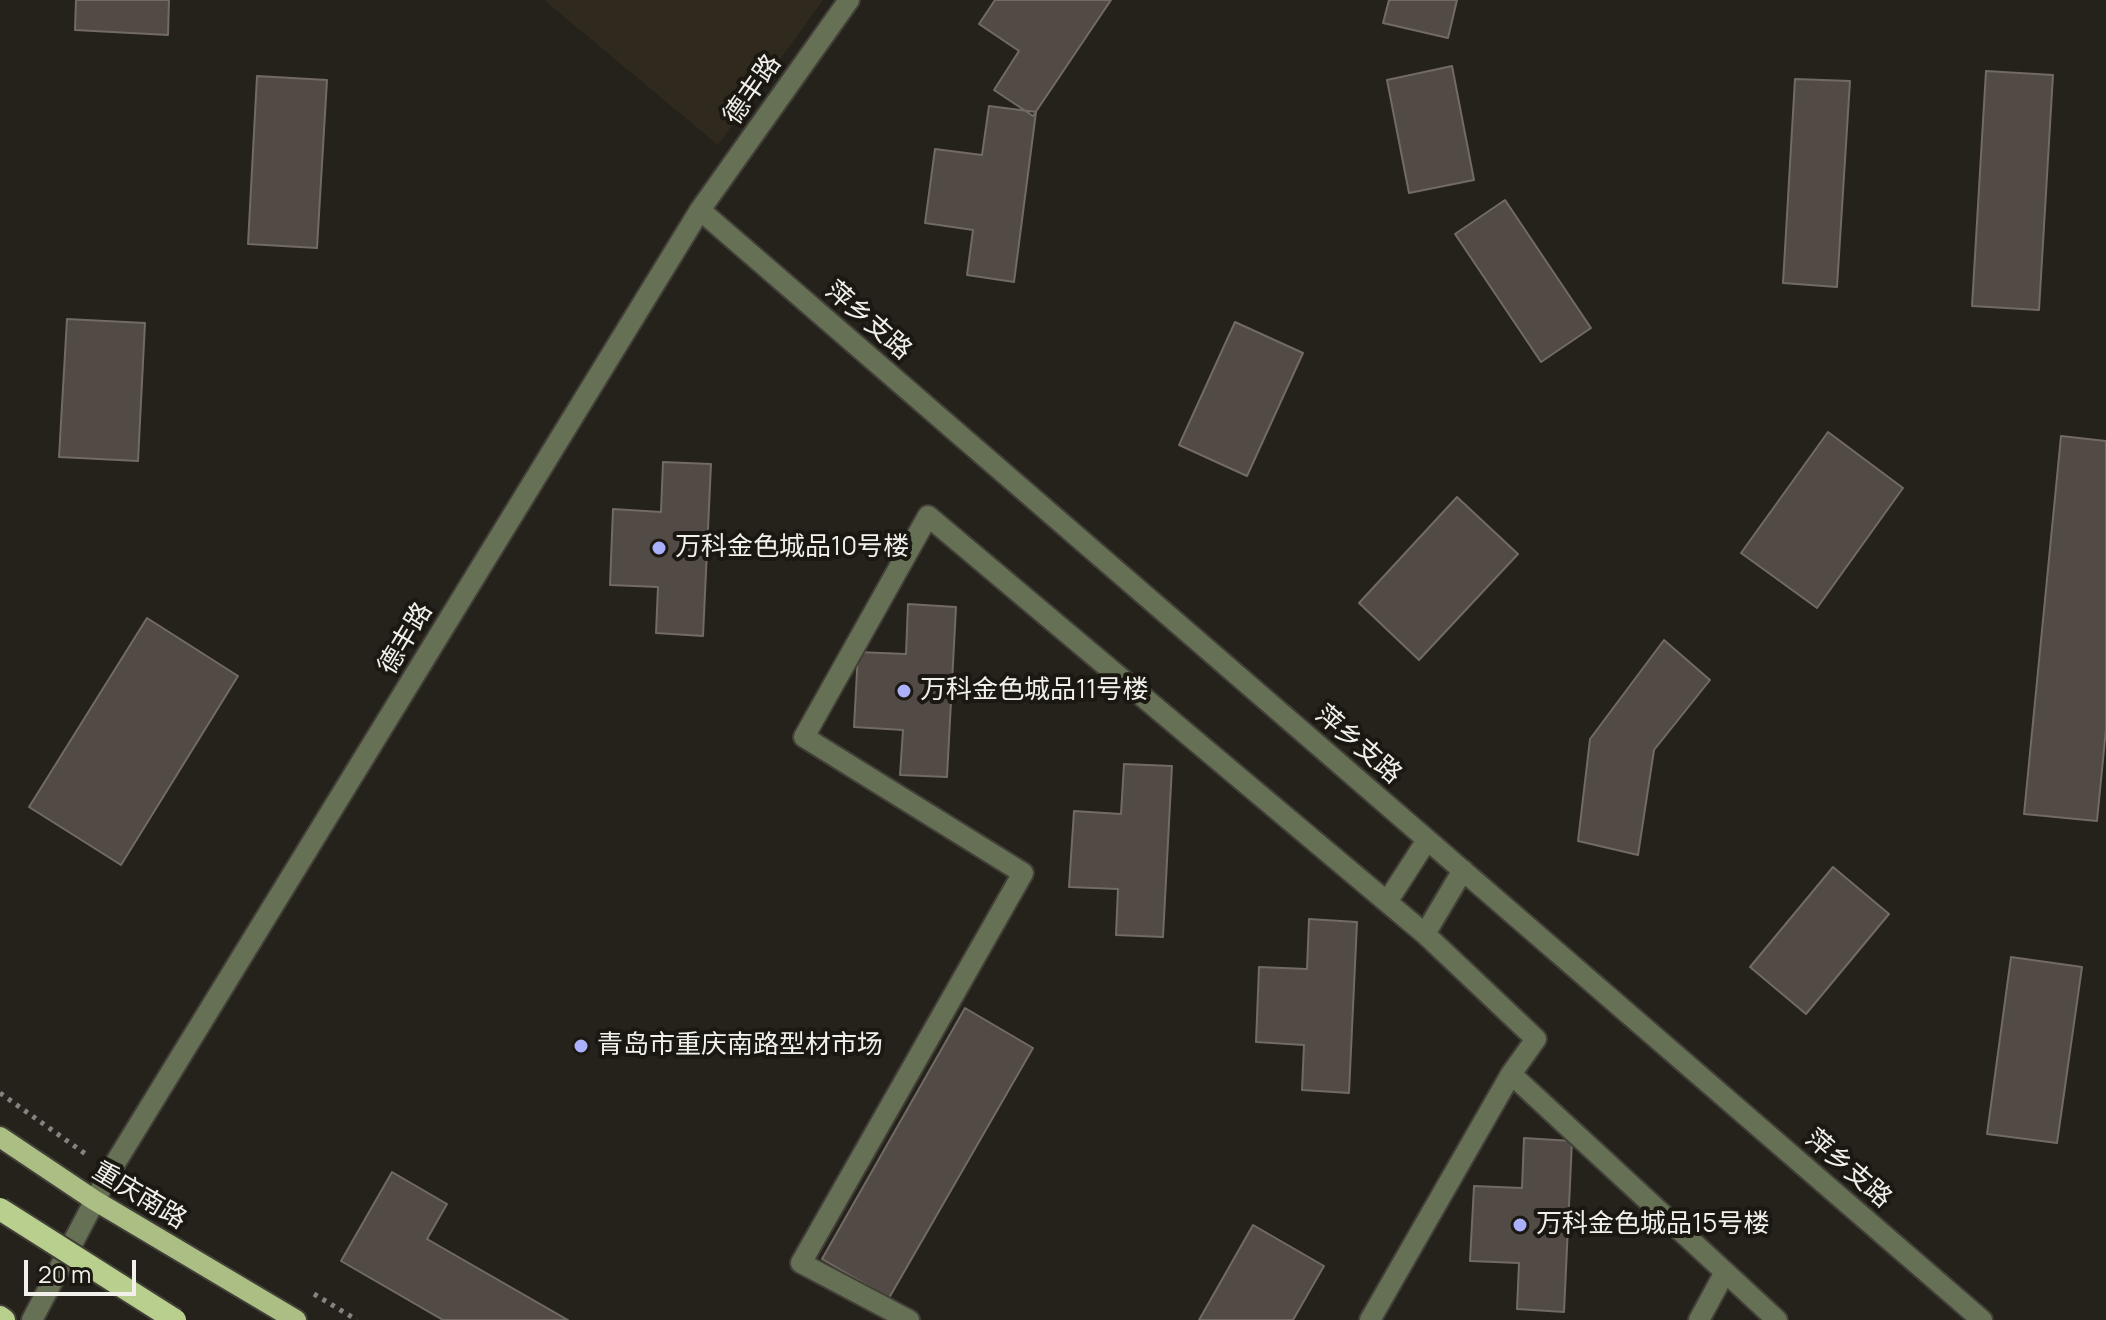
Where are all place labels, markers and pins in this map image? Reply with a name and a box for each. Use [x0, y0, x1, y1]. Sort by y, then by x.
place label: 万科金色城品10号楼 [675, 532, 909, 564]
marker: 万科金色城品10号楼 [650, 539, 668, 557]
place label: 万科金色城品11号楼 [920, 675, 1148, 707]
marker: 万科金色城品11号楼 [895, 682, 913, 700]
place label: 青岛市重庆南路型材市场 [597, 1030, 883, 1062]
marker: 青岛市重庆南路型材市场 [572, 1037, 590, 1055]
place label: 万科金色城品15号楼 [1536, 1209, 1769, 1241]
marker: 万科金色城品15号楼 [1511, 1216, 1529, 1234]

